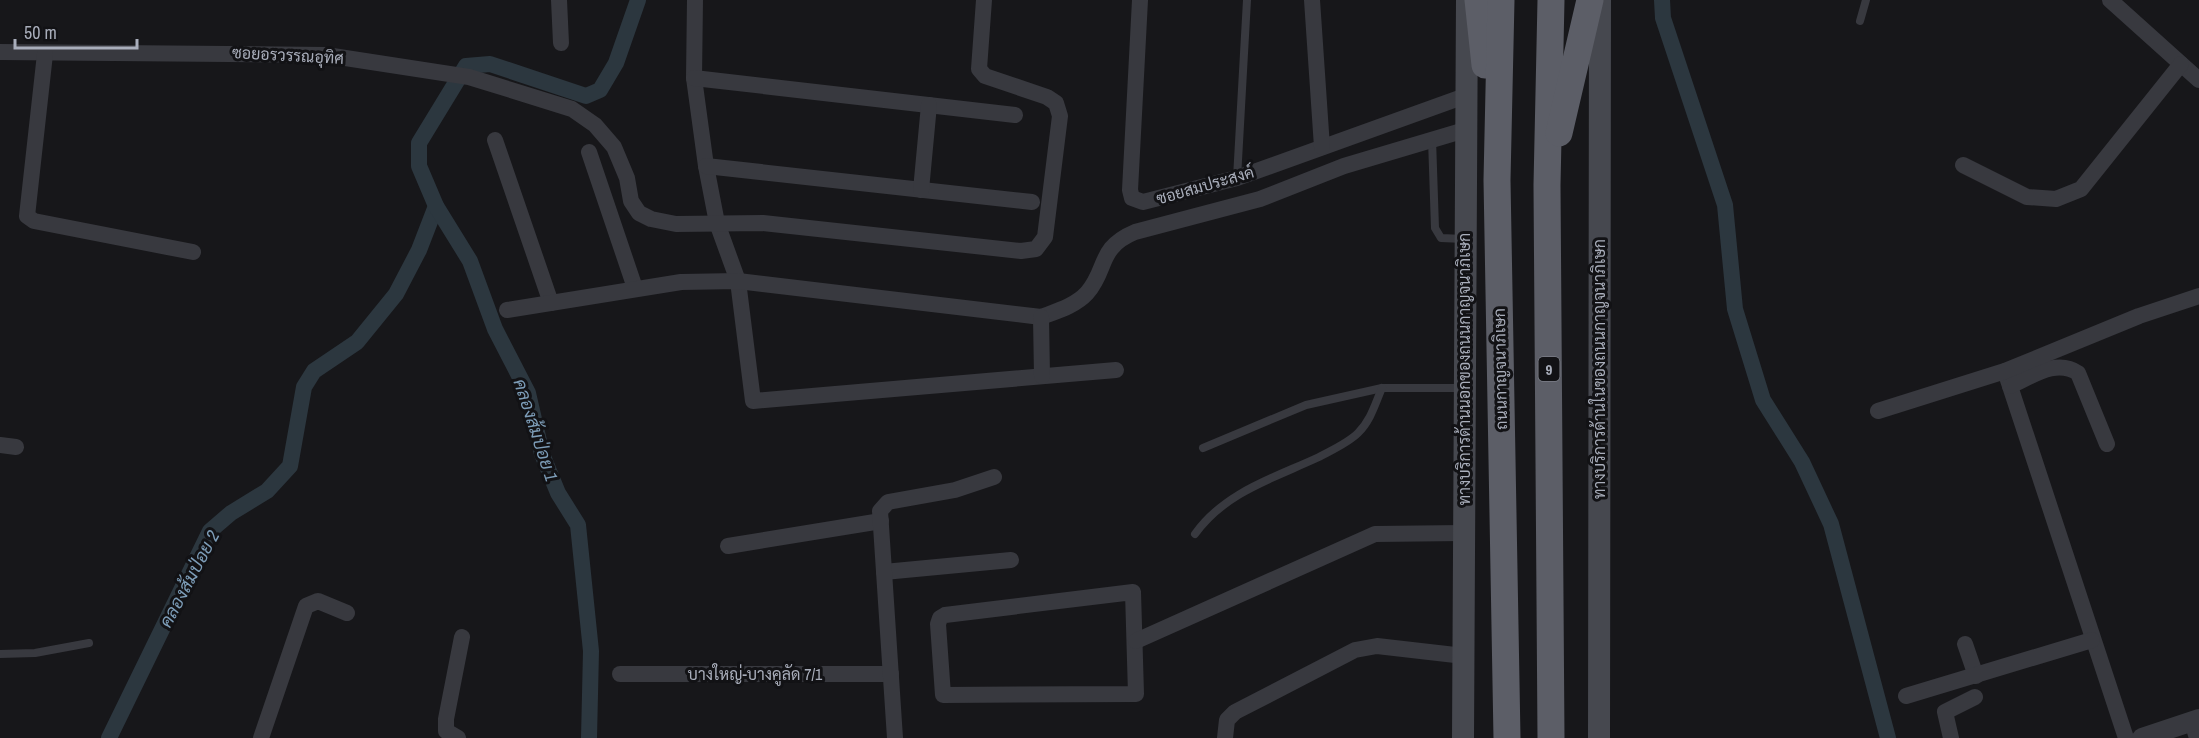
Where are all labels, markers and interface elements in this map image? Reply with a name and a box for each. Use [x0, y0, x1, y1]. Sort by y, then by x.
scale bar [15, 12, 136, 50]
text: 50 m [24, 20, 57, 45]
street label: ซอยอรวรรณอุทิศ [231, 41, 345, 70]
street label: ซอยสมประสงค์ [1153, 160, 1256, 209]
street label: ทางบริการด้านนอกของถนนกาญจนาภิเษก [1453, 233, 1475, 505]
street label: ทางบริการด้านในของถนนกาญจนาภิเษก [1588, 239, 1610, 499]
street label: ถนนกาญจนาภิเษก [1488, 308, 1512, 430]
road number: 9 [1538, 357, 1560, 381]
water label: คลองส้มป่อย 1 [508, 375, 564, 485]
water label: คลองส้มป่อย 2 [153, 525, 225, 632]
street label: บางใหญ่-บางคูลัด 7/1 [688, 663, 823, 686]

